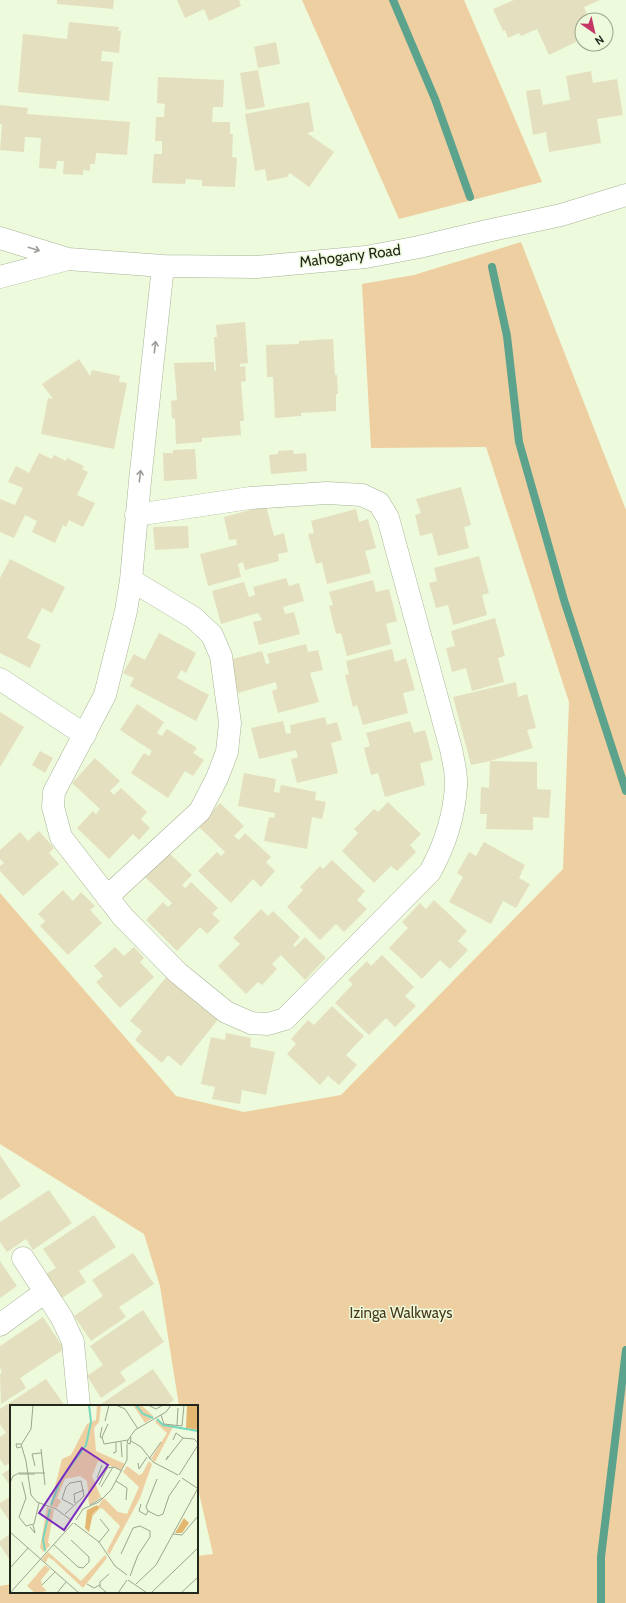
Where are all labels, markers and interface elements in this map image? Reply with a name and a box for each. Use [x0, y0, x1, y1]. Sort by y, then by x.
north arrow [574, 12, 614, 52]
text: N [592, 32, 607, 48]
street label: Mahogany Road [298, 241, 402, 271]
one-way arrow [27, 246, 40, 253]
one-way arrow [152, 341, 159, 354]
one-way arrow [136, 470, 144, 483]
park label: Izinga Walkways [350, 1304, 452, 1322]
inset map [10, 1405, 198, 1593]

